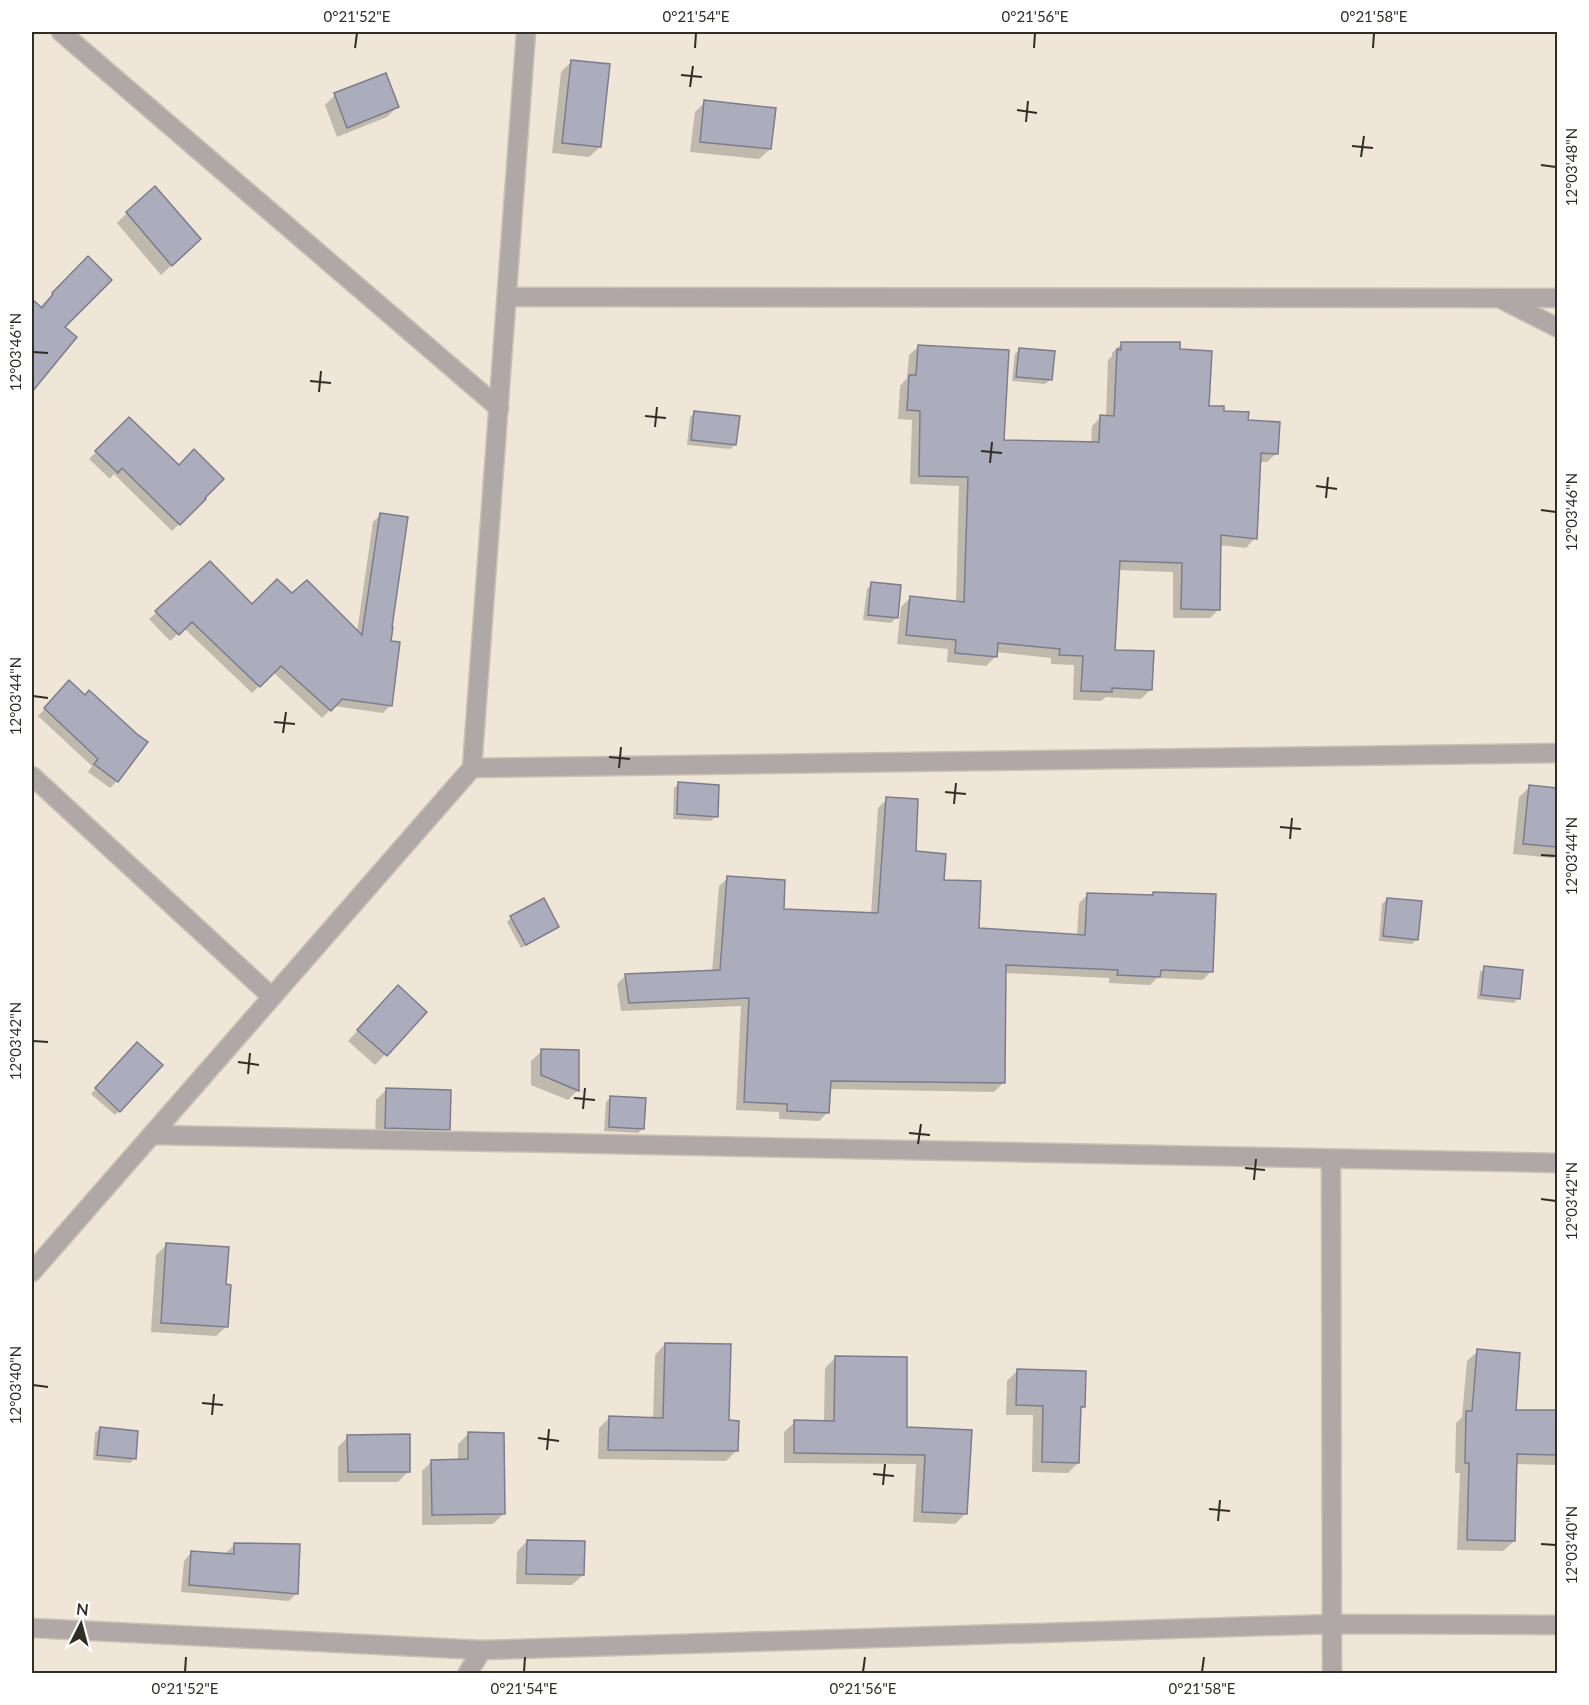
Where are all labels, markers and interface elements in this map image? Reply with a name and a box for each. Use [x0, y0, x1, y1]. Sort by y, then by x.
text: 0°21'52"E [324, 7, 391, 25]
text: 0°21'54"E [663, 7, 730, 25]
text: 0°21'56"E [1002, 7, 1069, 25]
text: 0°21'58"E [1341, 7, 1408, 25]
text: 12°03'48"N [1562, 128, 1580, 206]
text: 12°03'46"N [6, 313, 24, 391]
text: 12°03'46"N [1562, 473, 1580, 551]
text: 12°03'44"N [6, 657, 24, 735]
text: 12°03'44"N [1562, 817, 1580, 895]
text: 12°03'42"N [6, 1002, 24, 1080]
text: 12°03'42"N [1562, 1162, 1580, 1240]
text: 12°03'40"N [6, 1346, 24, 1424]
text: 12°03'40"N [1562, 1506, 1580, 1584]
north arrow [51, 1594, 111, 1654]
text: N [75, 1598, 90, 1619]
text: 0°21'52"E [152, 1679, 219, 1697]
text: 0°21'54"E [491, 1679, 558, 1697]
text: 0°21'56"E [830, 1679, 897, 1697]
text: 0°21'58"E [1169, 1679, 1236, 1697]

